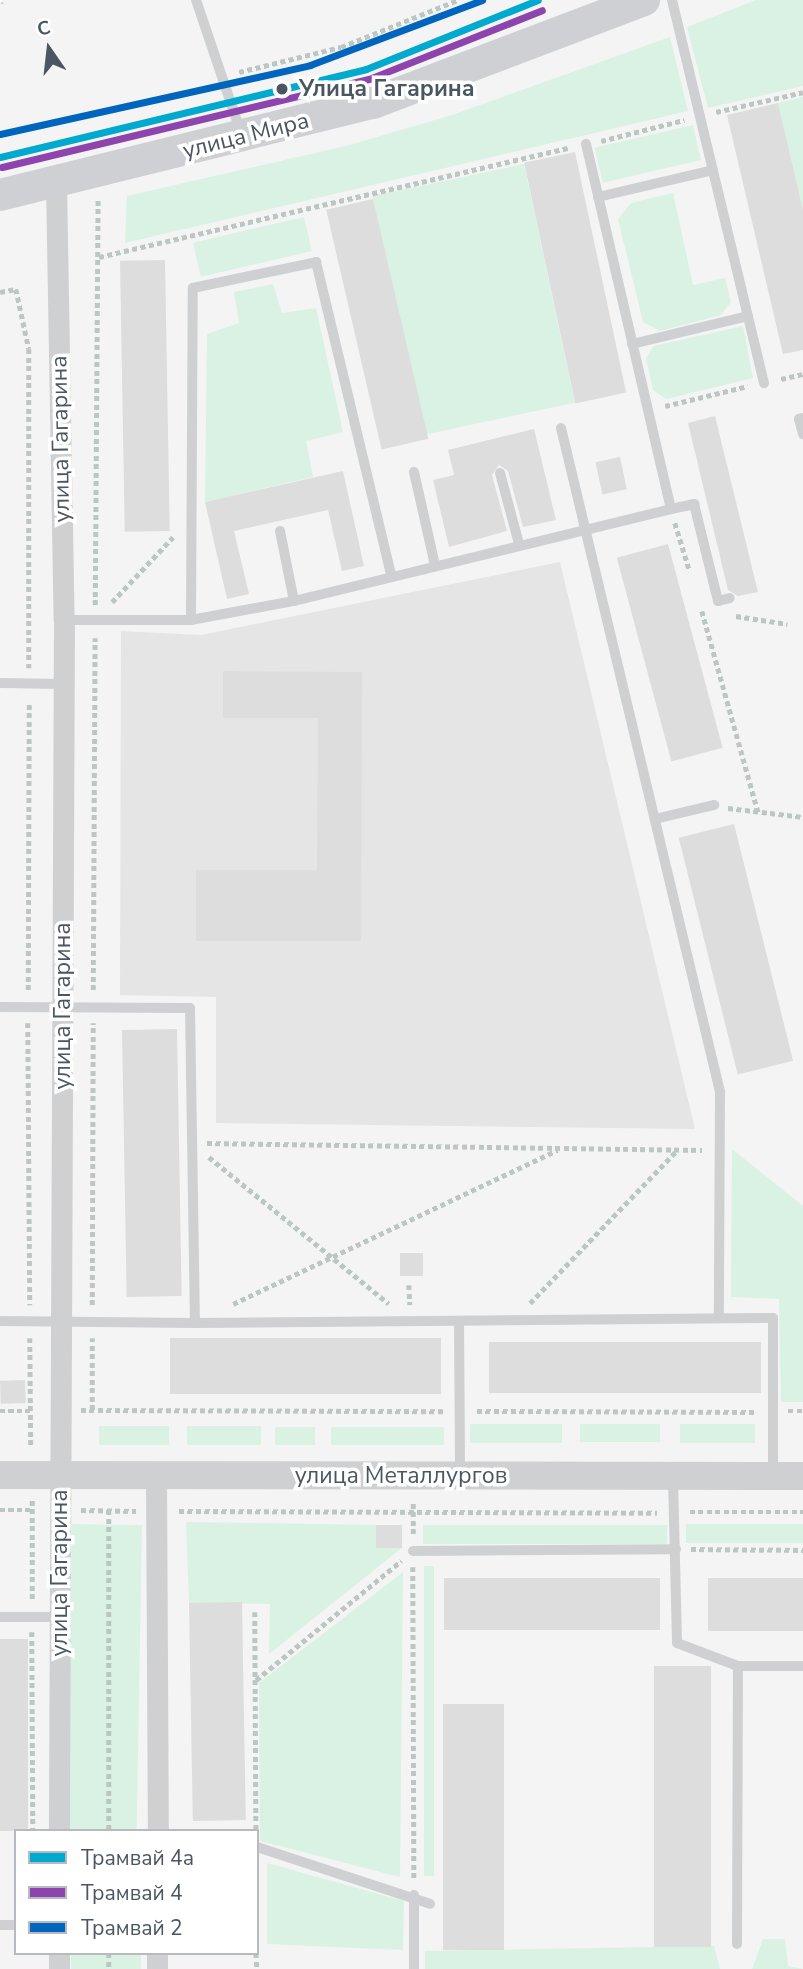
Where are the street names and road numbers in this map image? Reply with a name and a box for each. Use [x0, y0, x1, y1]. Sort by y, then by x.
street label: улица Мира [180, 107, 312, 165]
street label: улица Гагарина [46, 355, 76, 523]
street label: улица Гагарина [49, 922, 77, 1090]
street label: улица Металлургов [295, 1462, 507, 1490]
street label: улица Гагарина [46, 1489, 74, 1657]

